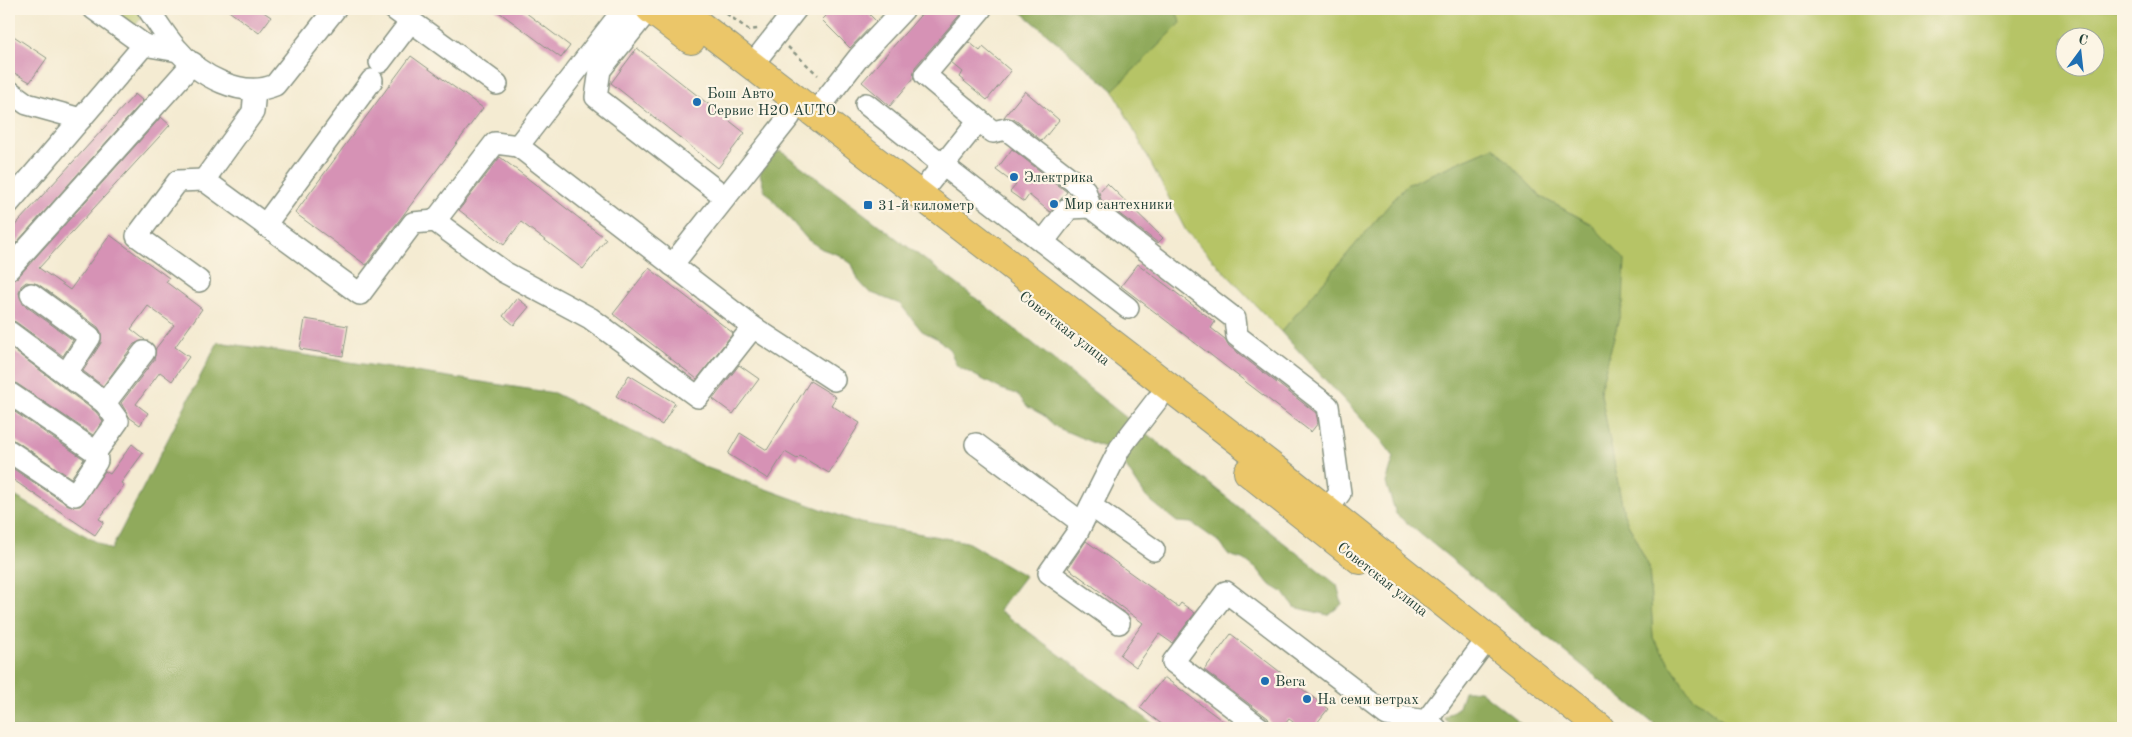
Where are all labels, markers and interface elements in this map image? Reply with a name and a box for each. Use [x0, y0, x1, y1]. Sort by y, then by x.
north arrow [2054, 28, 2104, 78]
text: С [2077, 32, 2089, 48]
place label: Бош Авто Сервис H2O AUTO [707, 87, 836, 119]
marker: Бош Авто Сервис H2O AUTO [691, 96, 703, 108]
marker: Электрика [1008, 171, 1020, 183]
place label: Электрика [1024, 171, 1094, 186]
marker: Мир сантехники [1048, 198, 1060, 210]
place label: Мир сантехники [1064, 198, 1172, 213]
marker: 31-й километр [862, 199, 874, 211]
place label: 31-й километр [878, 199, 974, 214]
street label: Советская улица [1016, 289, 1113, 369]
street label: Советская улица [1334, 540, 1431, 620]
marker: Вега [1259, 675, 1271, 687]
place label: Вега [1275, 675, 1306, 690]
marker: На семи ветрах [1301, 693, 1313, 705]
place label: На семи ветрах [1317, 693, 1419, 708]

